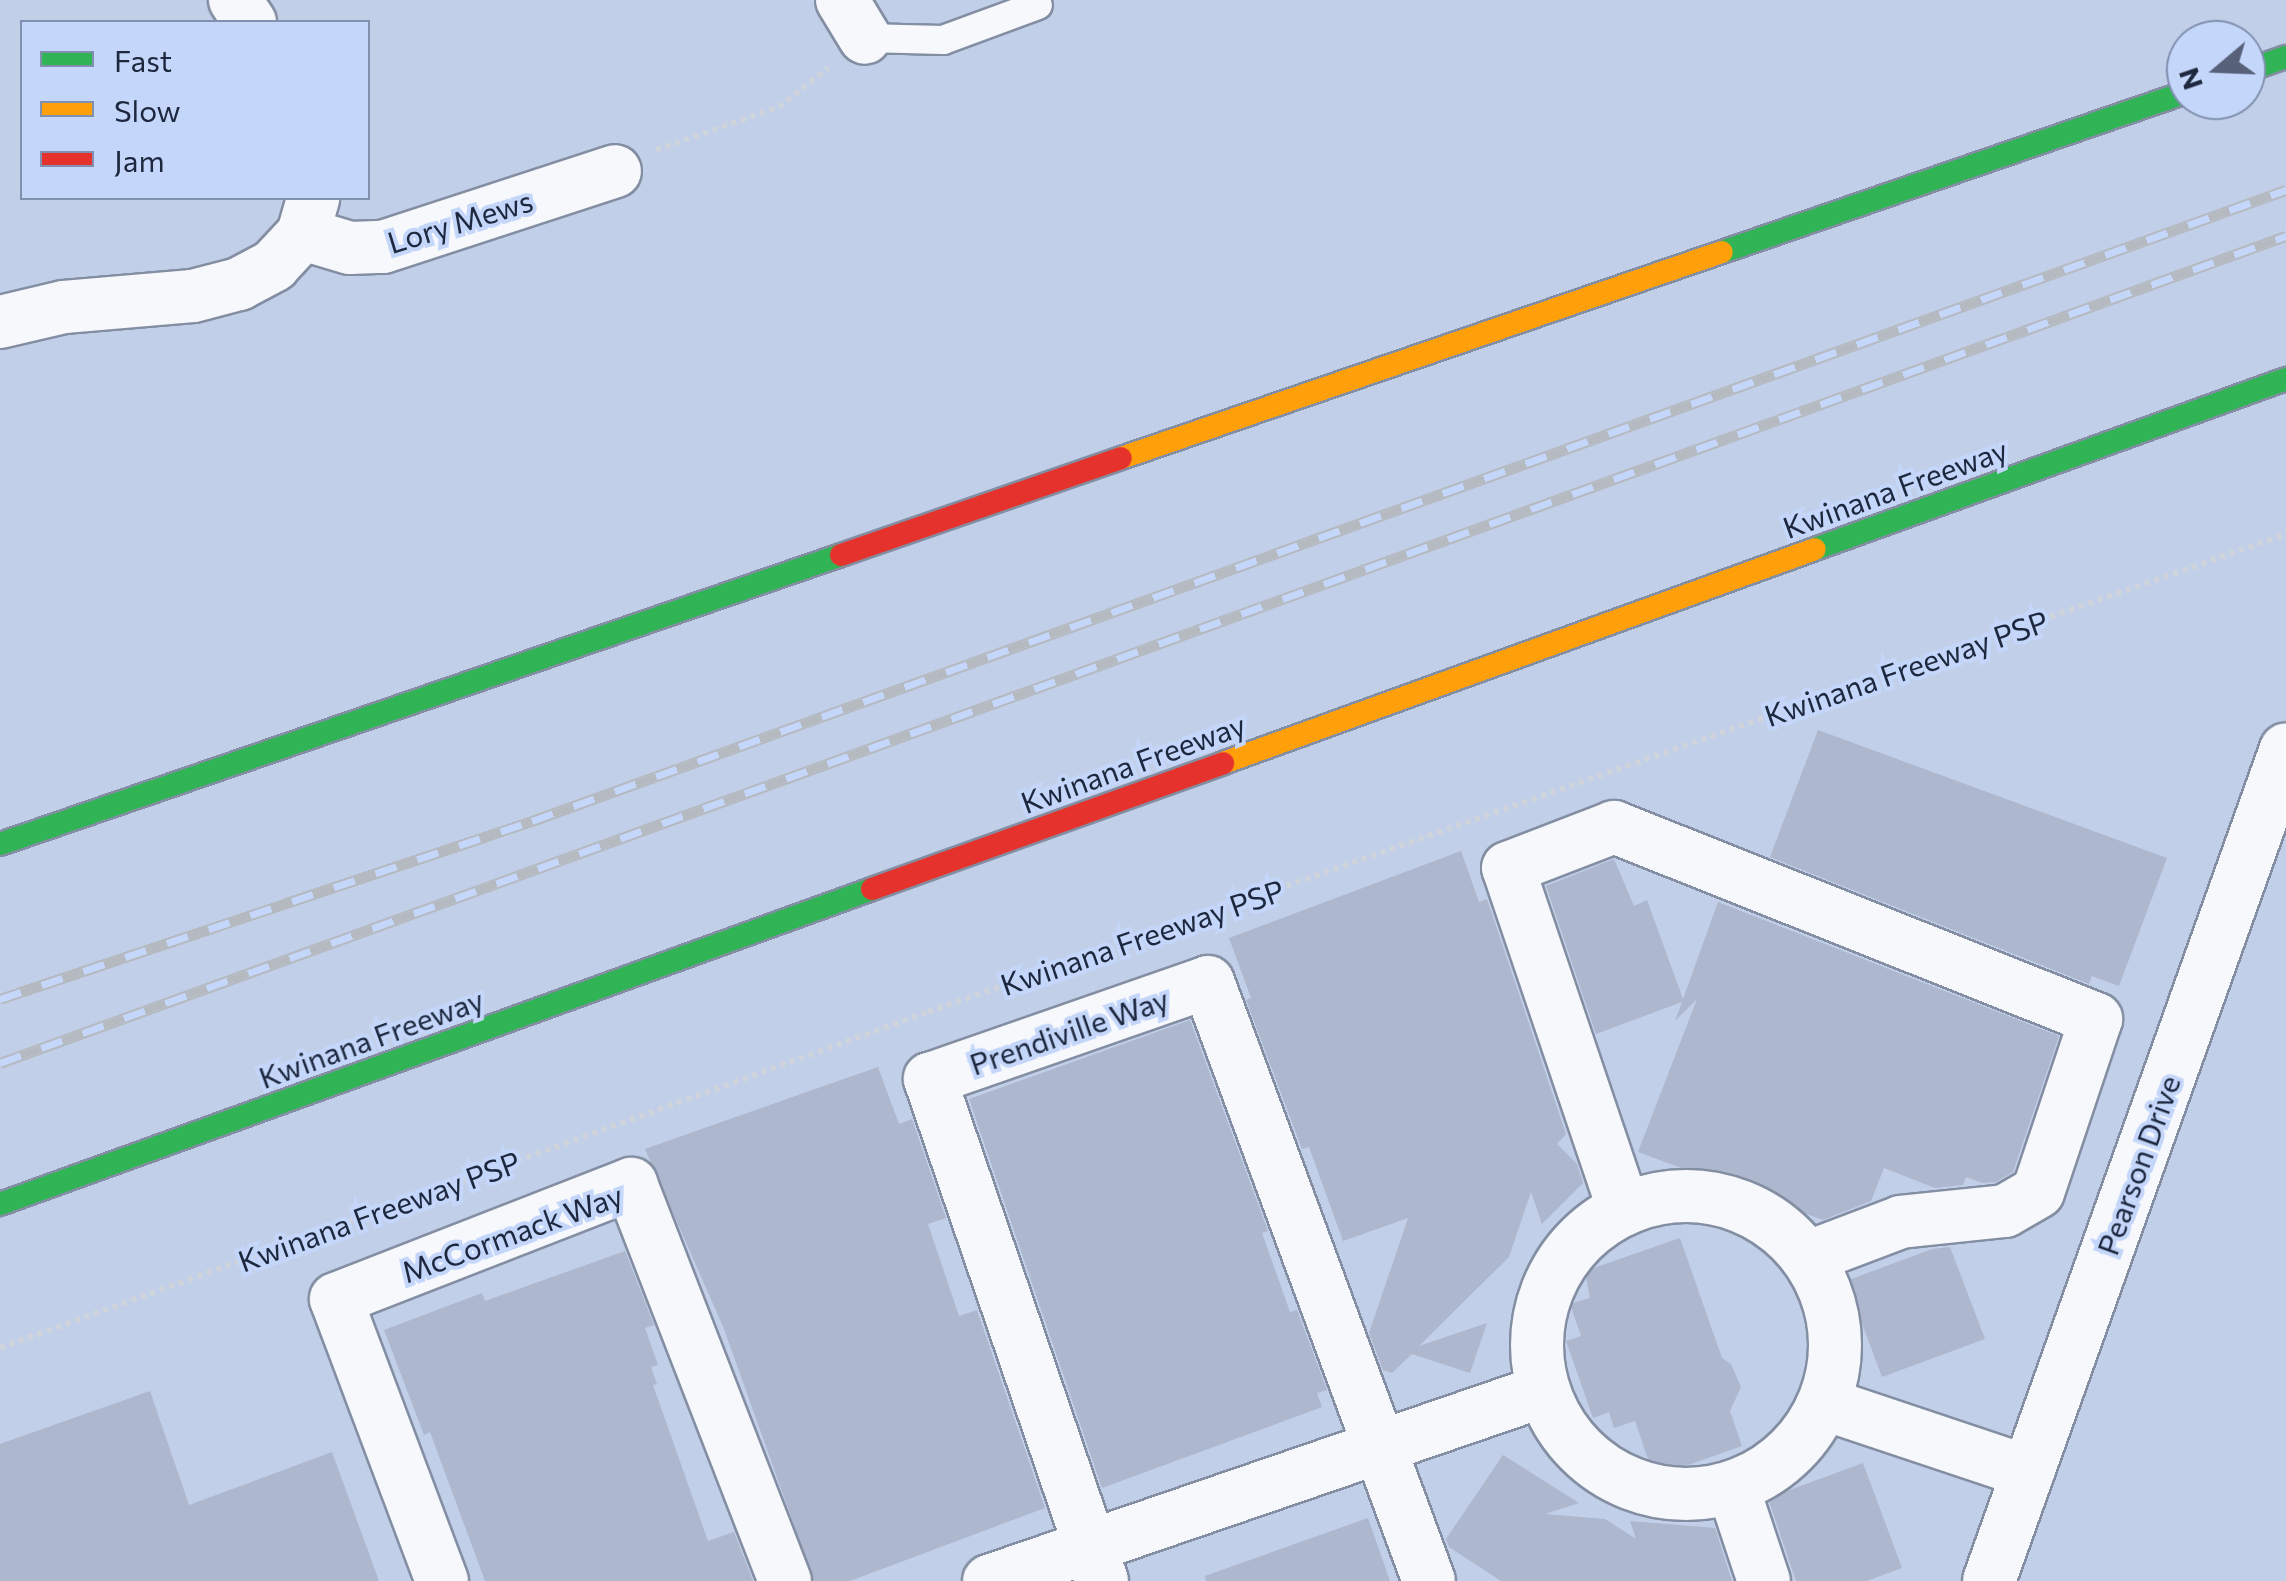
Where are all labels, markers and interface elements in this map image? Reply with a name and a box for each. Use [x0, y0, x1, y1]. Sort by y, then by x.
legend [20, 20, 370, 200]
north arrow [2166, 20, 2266, 120]
text: Fast [114, 41, 172, 78]
text: N [2170, 64, 2209, 95]
text: Slow [114, 91, 181, 128]
text: Jam [114, 141, 165, 178]
street label: Lory Mews [383, 182, 537, 260]
street label: Kwinana Freeway [1778, 431, 2012, 545]
street label: Kwinana Freeway PSP [1760, 603, 2052, 733]
street label: Kwinana Freeway [1016, 706, 1250, 820]
street label: Kwinana Freeway PSP [996, 872, 1288, 1002]
street label: Prendiville Way [965, 980, 1173, 1082]
street label: Kwinana Freeway [254, 981, 488, 1095]
street label: Pearson Drive [2089, 1070, 2187, 1260]
street label: Kwinana Freeway PSP [233, 1143, 525, 1279]
street label: McCormack Way [397, 1176, 627, 1290]

